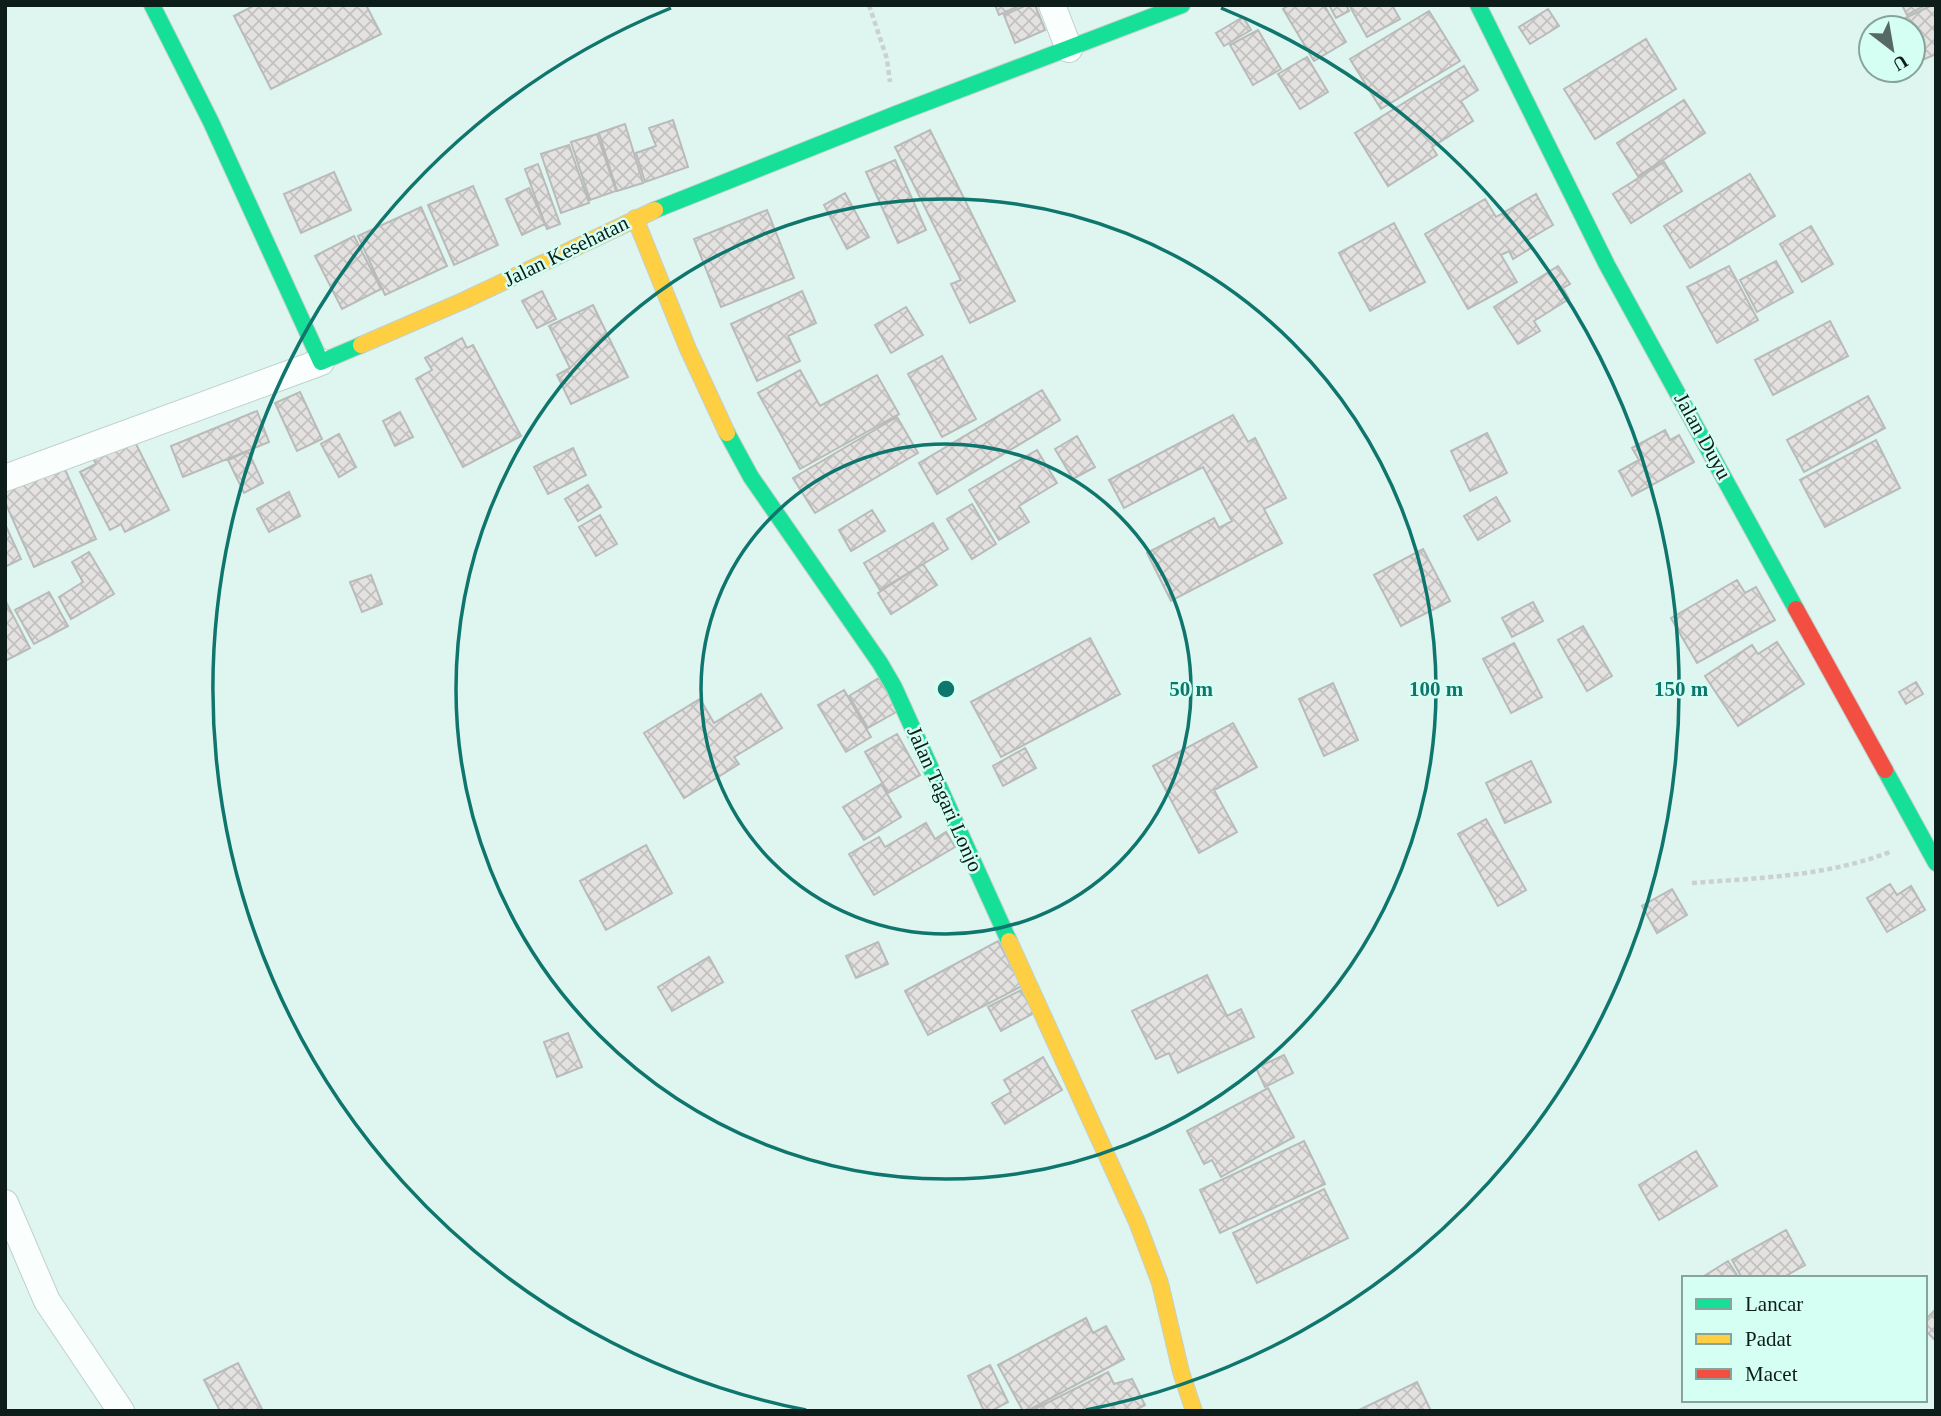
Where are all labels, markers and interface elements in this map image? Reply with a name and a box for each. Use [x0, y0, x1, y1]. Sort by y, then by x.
north arrow [1857, 14, 1927, 84]
text: U [1889, 51, 1912, 76]
street label: Jalan Kesehatan [500, 210, 633, 292]
street label: Jalan Duyu [1669, 389, 1737, 484]
centre of rings [934, 677, 958, 701]
text: 50 m [1169, 677, 1213, 701]
text: 100 m [1409, 677, 1464, 701]
text: 150 m [1654, 677, 1709, 701]
street label: Jalan Tagari Lonjo [902, 723, 988, 875]
legend [1682, 1276, 1927, 1402]
text: Lancar [1745, 1292, 1803, 1316]
text: Padat [1745, 1327, 1792, 1351]
text: Macet [1745, 1362, 1798, 1386]

